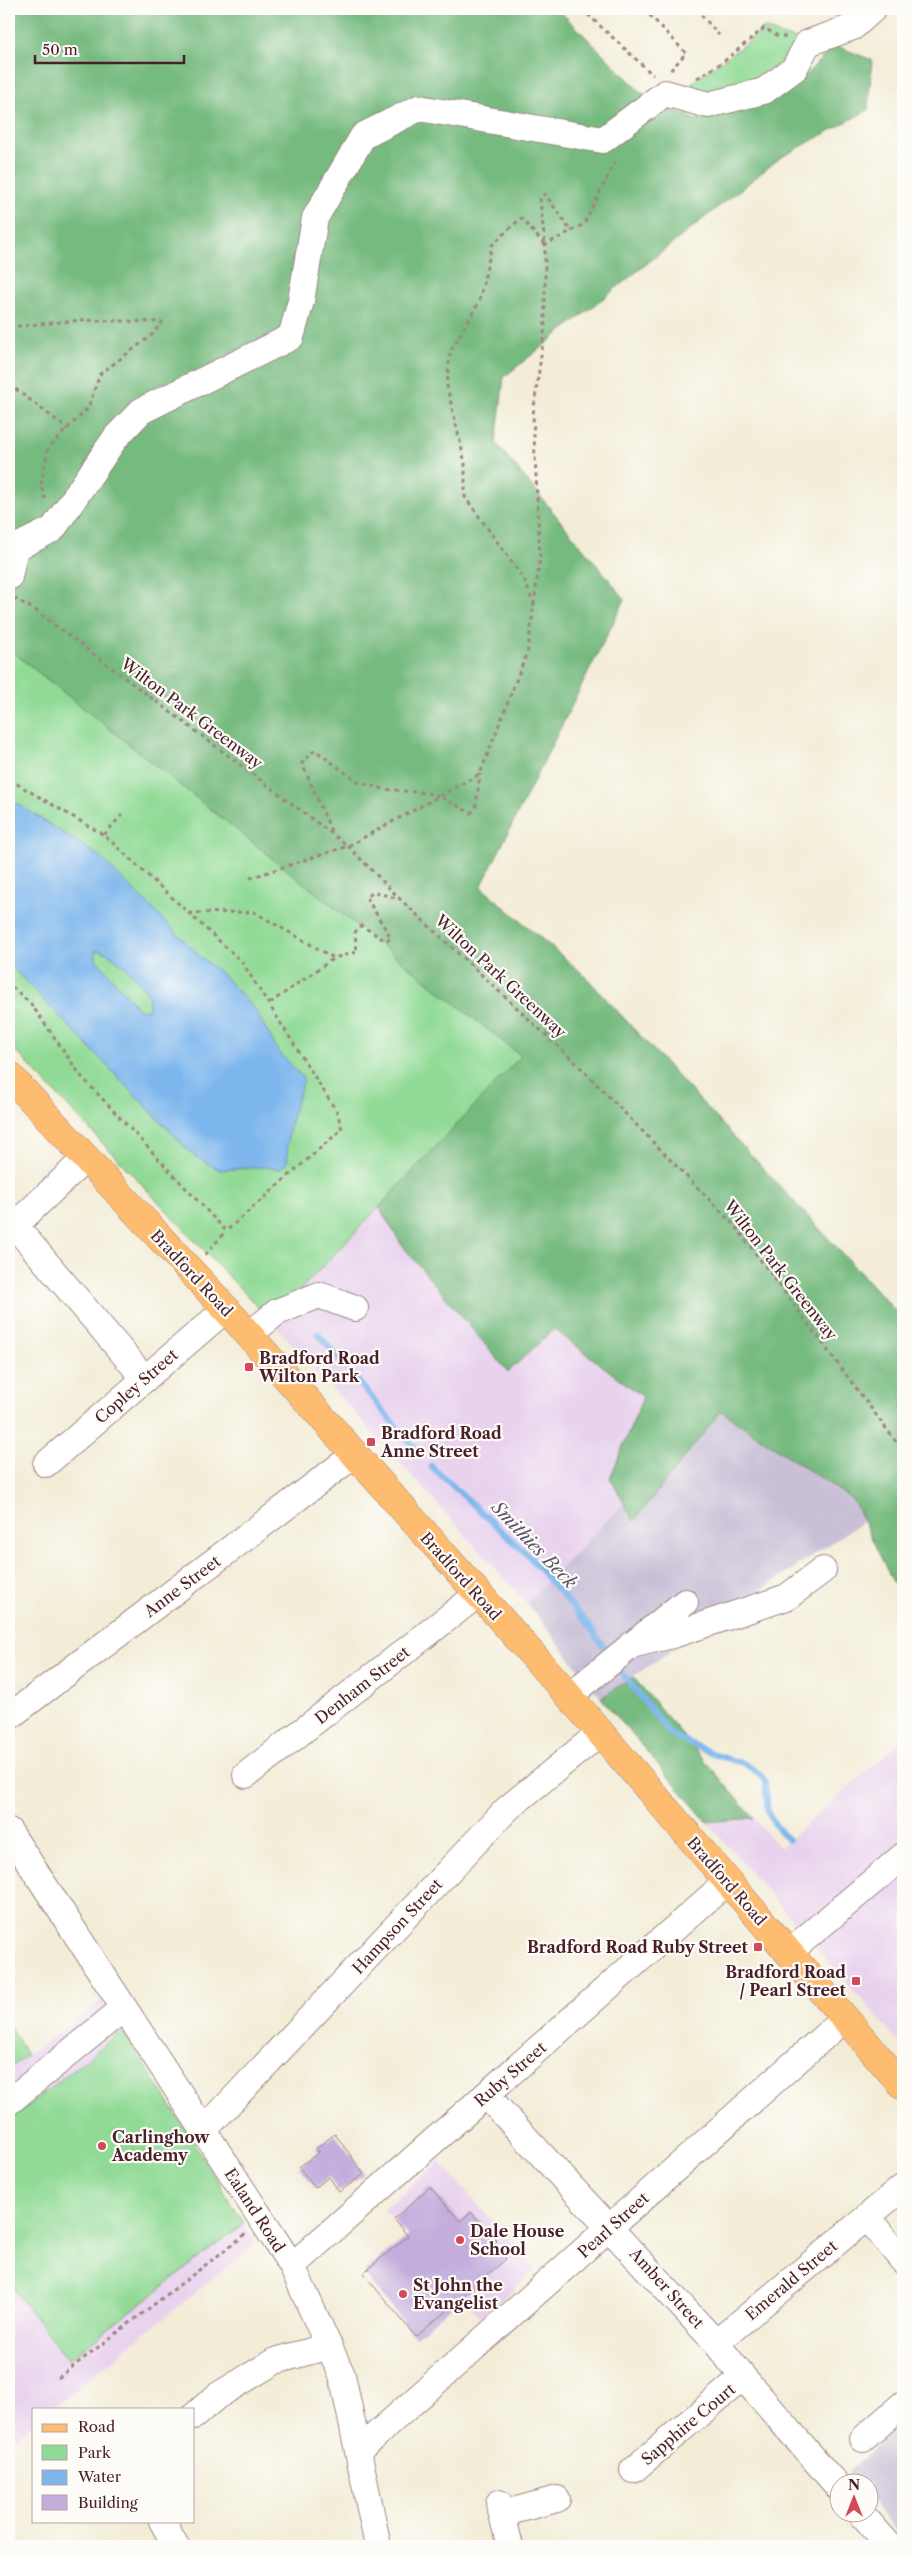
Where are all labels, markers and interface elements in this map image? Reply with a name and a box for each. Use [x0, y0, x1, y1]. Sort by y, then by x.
scale bar [35, 32, 184, 64]
text: 50 m [42, 40, 78, 59]
street label: Wilton Park Greenway [116, 653, 268, 773]
street label: Wilton Park Greenway [430, 909, 572, 1043]
street label: Wilton Park Greenway [719, 1195, 843, 1345]
street label: Bradford Road [147, 1225, 237, 1321]
street label: Copley Street [90, 1344, 182, 1427]
place label: Bradford Road Wilton Park [258, 1348, 380, 1386]
marker: Bradford Road Wilton Park [243, 1361, 255, 1373]
place label: Bradford Road Anne Street [380, 1423, 502, 1461]
marker: Bradford Road Anne Street [365, 1436, 377, 1448]
water label: Smithies Beck [486, 1496, 582, 1594]
street label: Bradford Road [416, 1528, 506, 1624]
street label: Anne Street [139, 1551, 224, 1622]
street label: Denham Street [311, 1642, 414, 1728]
street label: Bradford Road [683, 1832, 771, 1930]
street label: Hampson Street [348, 1874, 447, 1978]
place label: Bradford Road Ruby Street [527, 1937, 749, 1957]
marker: Bradford Road Ruby Street [752, 1941, 764, 1953]
place label: Bradford Road / Pearl Street [725, 1962, 847, 2000]
marker: Bradford Road / Pearl Street [850, 1975, 862, 1987]
street label: Ruby Street [470, 2037, 550, 2111]
place label: Carlinghow Academy [111, 2127, 210, 2165]
marker: Carlinghow Academy [96, 2140, 108, 2152]
street label: Ealand Road [220, 2164, 290, 2256]
street label: Pearl Street [573, 2188, 653, 2262]
place label: Dale House School [470, 2221, 565, 2259]
marker: Dale House School [454, 2234, 466, 2246]
street label: Emerald Street [741, 2235, 841, 2324]
street label: Amber Street [625, 2243, 709, 2333]
place label: St John the Evangelist [413, 2275, 503, 2313]
marker: St John the Evangelist [397, 2288, 409, 2300]
street label: Sapphire Court [637, 2379, 739, 2469]
legend [32, 2408, 195, 2522]
text: Road [78, 2417, 115, 2436]
text: Park [78, 2443, 112, 2462]
text: Water [77, 2467, 122, 2486]
north arrow [830, 2472, 880, 2522]
text: N [848, 2476, 860, 2494]
text: Building [78, 2493, 138, 2512]

